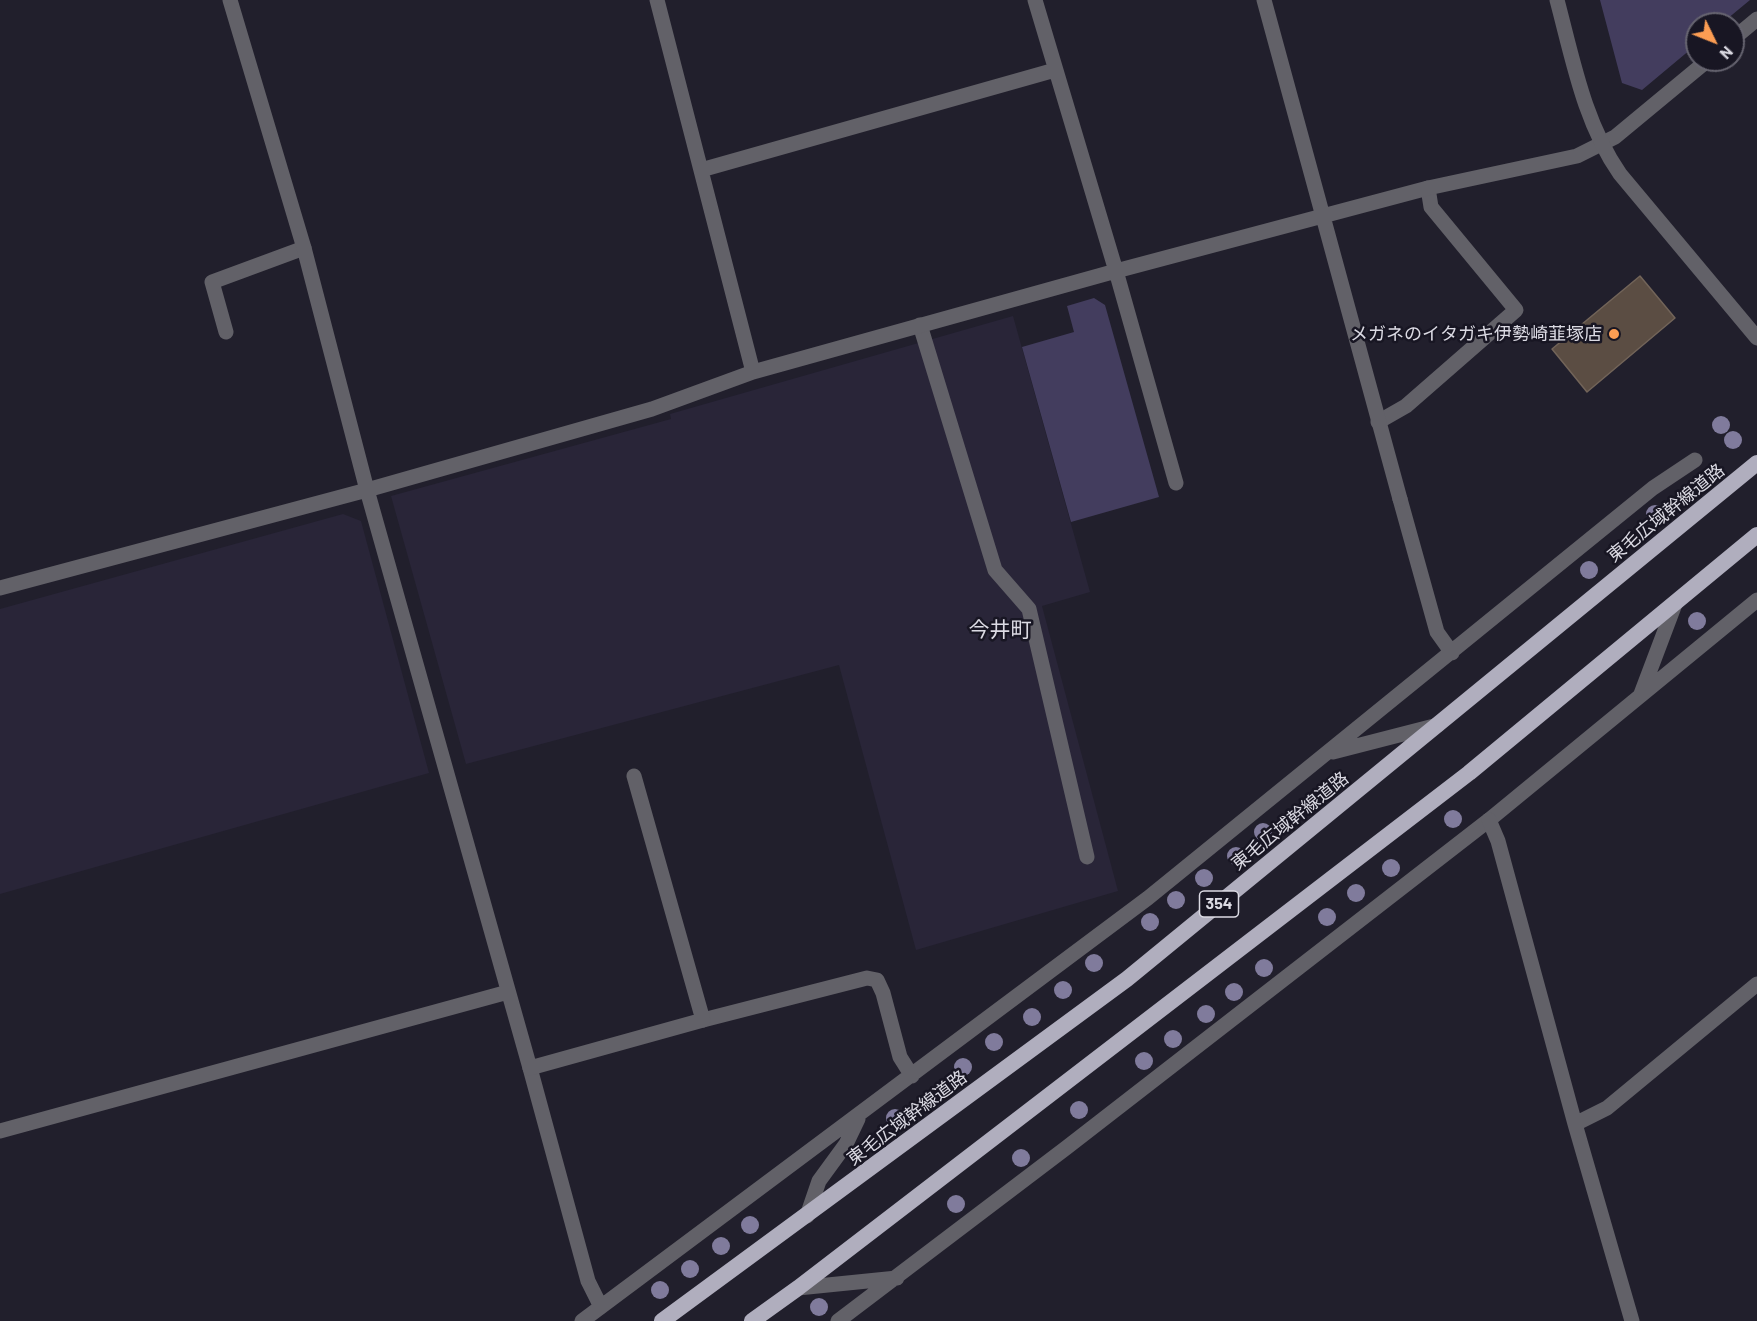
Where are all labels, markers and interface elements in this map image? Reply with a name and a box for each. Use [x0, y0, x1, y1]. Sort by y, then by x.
north arrow [1685, 12, 1745, 72]
text: N [1716, 43, 1738, 64]
place label: メガネのイタガキ伊勢崎韮塚店 [1350, 323, 1602, 345]
marker: メガネのイタガキ伊勢崎韮塚店 [1607, 327, 1621, 341]
street label: 東毛広域幹線道路 [1603, 459, 1729, 567]
district label: 今井町 [969, 617, 1031, 643]
street label: 東毛広域幹線道路 [1227, 767, 1353, 875]
road number: 354 [1200, 891, 1238, 917]
street label: 東毛広域幹線道路 [843, 1066, 971, 1170]

